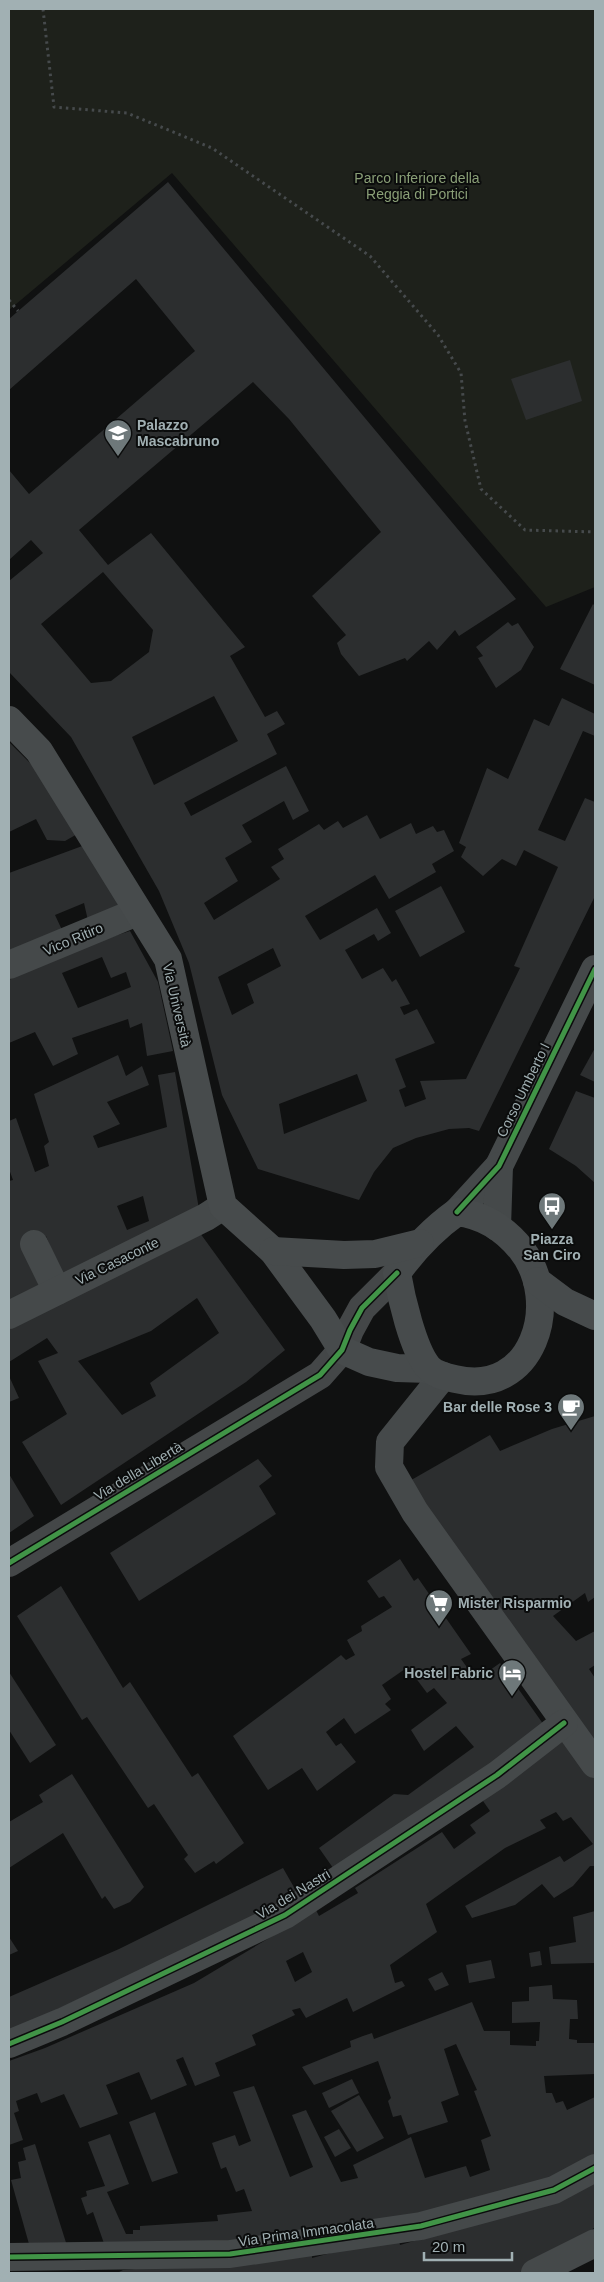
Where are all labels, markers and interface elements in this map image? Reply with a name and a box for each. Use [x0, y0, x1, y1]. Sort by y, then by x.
park label: Parco Inferiore della Reggia di Portici [354, 170, 480, 202]
place label: Palazzo Mascabruno [137, 417, 219, 449]
school or university icon: Palazzo Mascabruno [103, 418, 133, 457]
street label: Vico Ritiro [41, 919, 106, 959]
street label: Via Università [160, 961, 195, 1049]
street label: Corso Umberto I [493, 1040, 553, 1140]
bus stop icon: Piazza San Ciro [537, 1191, 567, 1230]
place label: Piazza San Ciro [523, 1231, 581, 1263]
street label: Via Casaconte [73, 1234, 162, 1288]
cafe icon: Bar delle Rose 3 [556, 1392, 586, 1431]
place label: Bar delle Rose 3 [443, 1399, 552, 1415]
street label: Via della Libertà [91, 1438, 185, 1504]
supermarket icon: Mister Risparmio [424, 1588, 454, 1627]
place label: Mister Risparmio [458, 1595, 572, 1611]
hotel icon: Hostel Fabric [497, 1658, 527, 1697]
place label: Hostel Fabric [404, 1665, 493, 1681]
street label: Via dei Nastri [253, 1866, 333, 1922]
street label: Via Prima Immacolata [237, 2215, 375, 2249]
scale bar [424, 2230, 512, 2262]
text: 20 m [432, 2238, 465, 2255]

